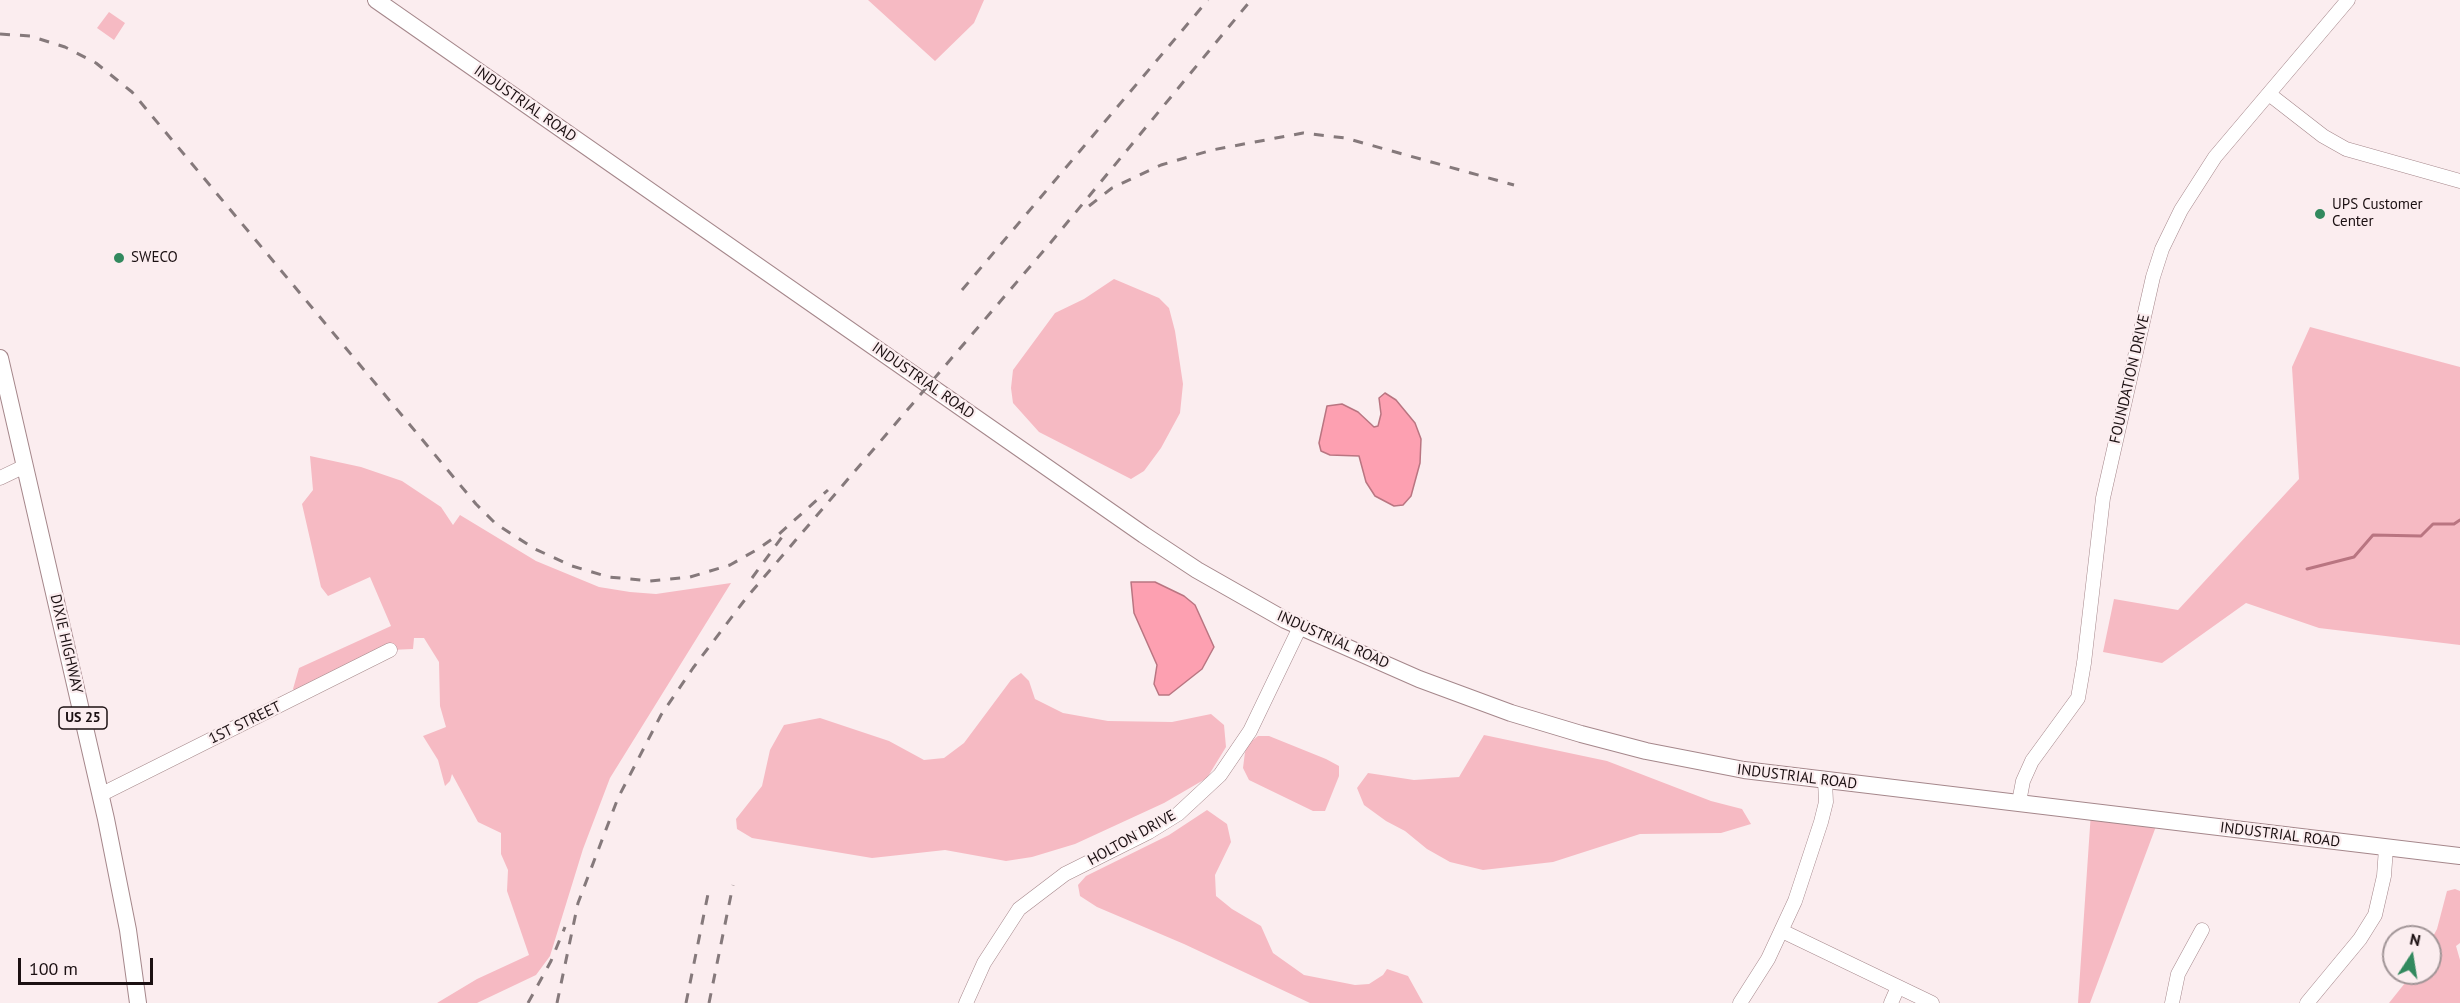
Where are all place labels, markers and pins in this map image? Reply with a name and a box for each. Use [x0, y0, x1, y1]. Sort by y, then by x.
place label: UPS Customer Center [2332, 196, 2423, 231]
marker: UPS Customer Center [2313, 207, 2327, 221]
place label: SWECO [131, 249, 178, 267]
marker: SWECO [112, 251, 126, 265]

